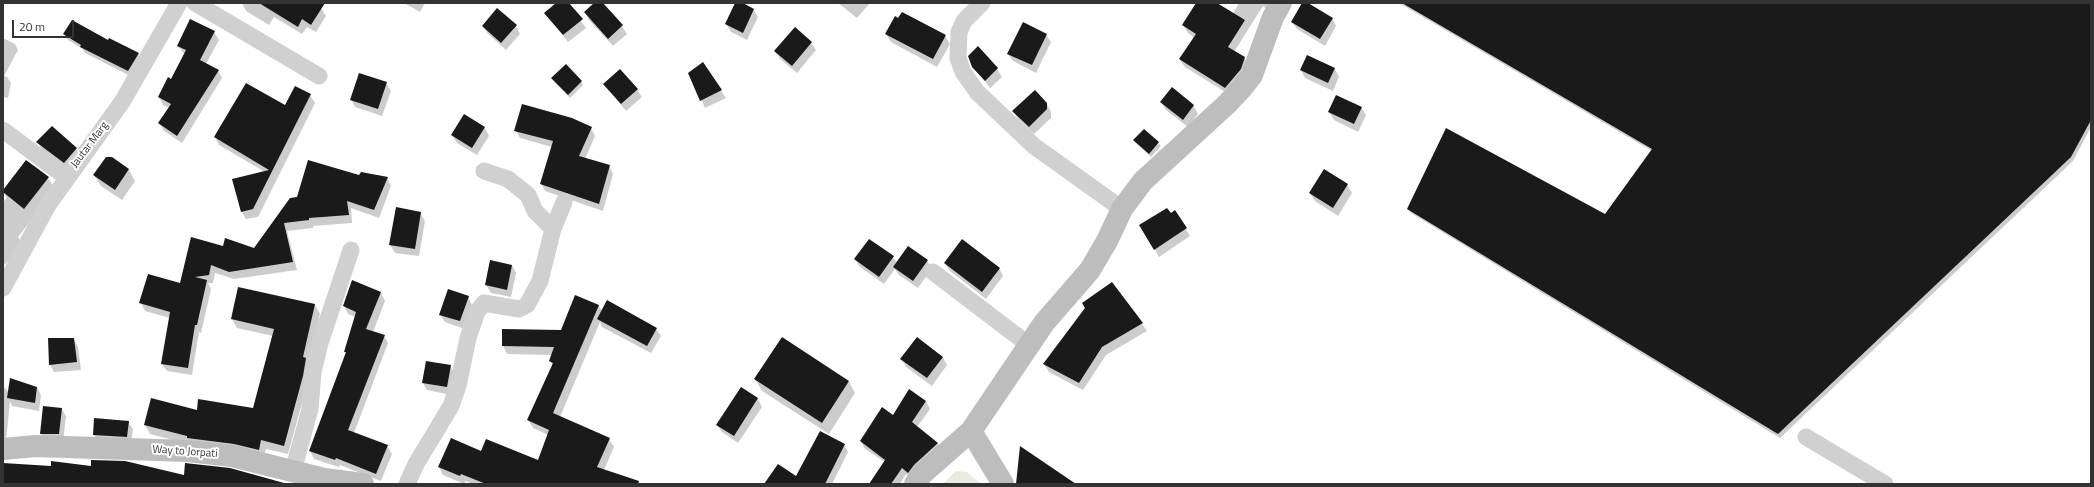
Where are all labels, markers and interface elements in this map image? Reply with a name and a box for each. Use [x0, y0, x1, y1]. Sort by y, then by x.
scale bar [14, 12, 76, 38]
text: 20 m [19, 17, 45, 36]
street label: Jautar Marg [68, 119, 112, 171]
street label: Way to Jorpati [152, 443, 218, 461]

